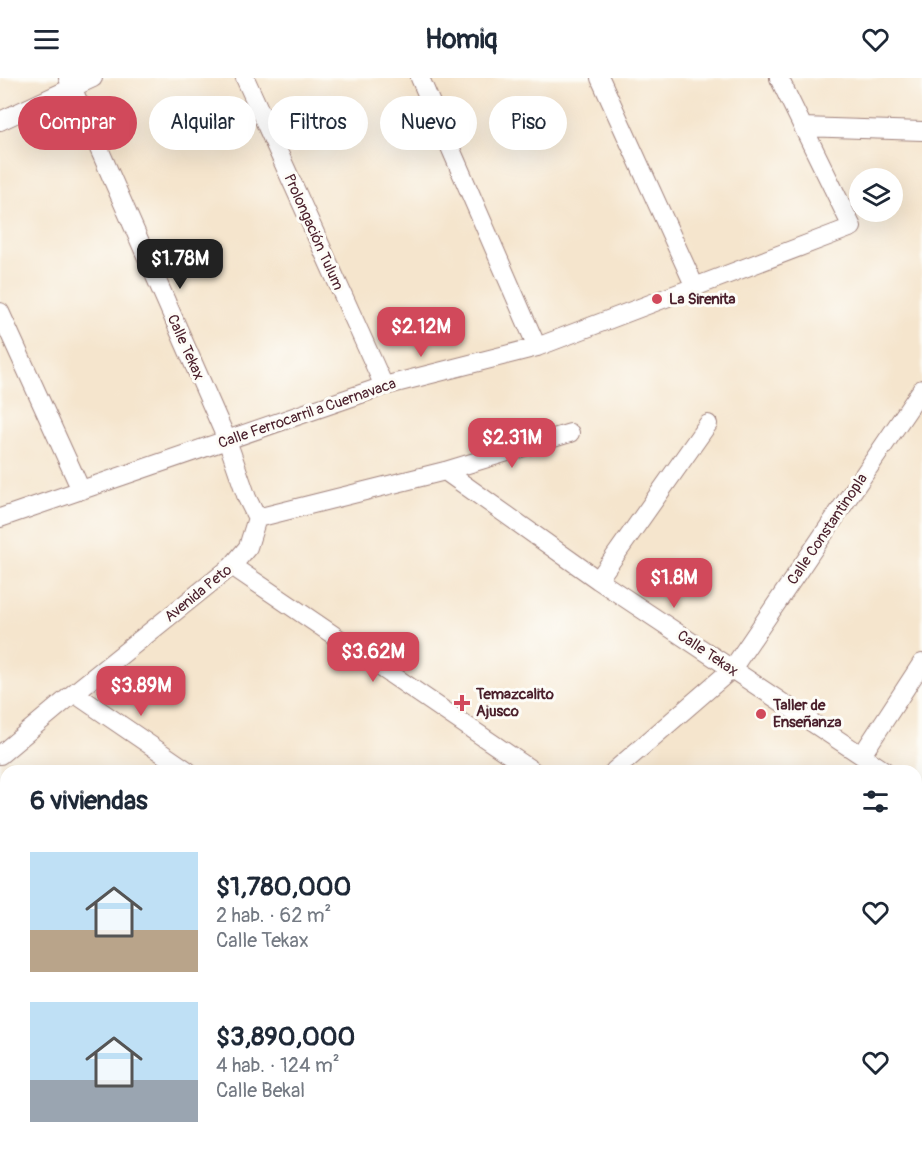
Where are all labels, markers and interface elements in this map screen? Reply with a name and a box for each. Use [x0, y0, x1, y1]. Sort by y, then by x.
icon: menu [30, 23, 63, 56]
text: Homiq [425, 23, 497, 56]
icon: heart [859, 23, 892, 56]
chip: Comprar [18, 96, 137, 150]
chip: Alquilar [149, 96, 256, 150]
chip: Filtros [268, 96, 368, 150]
chip: Nuevo [380, 96, 477, 150]
chip: Piso [489, 96, 567, 150]
map controls [849, 168, 903, 222]
button: layers [849, 168, 903, 222]
street label: Prolongación Tulum [279, 171, 348, 293]
pin: $1.78M [131, 239, 229, 290]
text: $1.78M [151, 246, 209, 271]
place label: La Sirenita [669, 290, 735, 309]
marker: La Sirenita [650, 292, 664, 306]
pin: $2.12M [372, 307, 470, 358]
street label: Calle Tekax [163, 312, 208, 383]
text: $2.12M [391, 314, 451, 339]
street label: Calle Ferrocarril a Cuernavaca [216, 374, 399, 453]
pin: $2.31M [463, 418, 561, 469]
text: $2.31M [482, 425, 542, 450]
street label: Calle Constantinopla [783, 470, 872, 589]
pin: $1.8M [632, 558, 716, 609]
street label: Avenida Peto [161, 560, 236, 626]
text: $1.8M [650, 565, 698, 590]
street label: Calle Tekax [674, 626, 742, 681]
pin: $3.62M [324, 632, 422, 683]
text: $3.62M [341, 639, 405, 664]
pin: $3.89M [92, 666, 190, 717]
text: $3.89M [110, 673, 172, 698]
place label: Temazcalito Ajusco [475, 685, 554, 721]
marker: Temazcalito Ajusco [453, 694, 471, 712]
place label: Taller de Enseñanza [772, 696, 842, 732]
marker: Taller de Enseñanza [754, 707, 768, 721]
text: 6 viviendas [30, 785, 148, 817]
icon: filters [859, 785, 892, 818]
text: $1,780,000 [216, 871, 351, 903]
icon: home [78, 876, 150, 948]
icon: heart [859, 896, 892, 929]
text: 2 hab. · 62 m² [216, 903, 331, 928]
text: Calle Tekax [216, 928, 309, 953]
text: $3,890,000 [216, 1021, 355, 1053]
icon: home [78, 1026, 150, 1098]
icon: heart [859, 1046, 892, 1079]
text: 4 hab. · 124 m² [216, 1053, 340, 1078]
text: Calle Bekal [216, 1078, 305, 1103]

